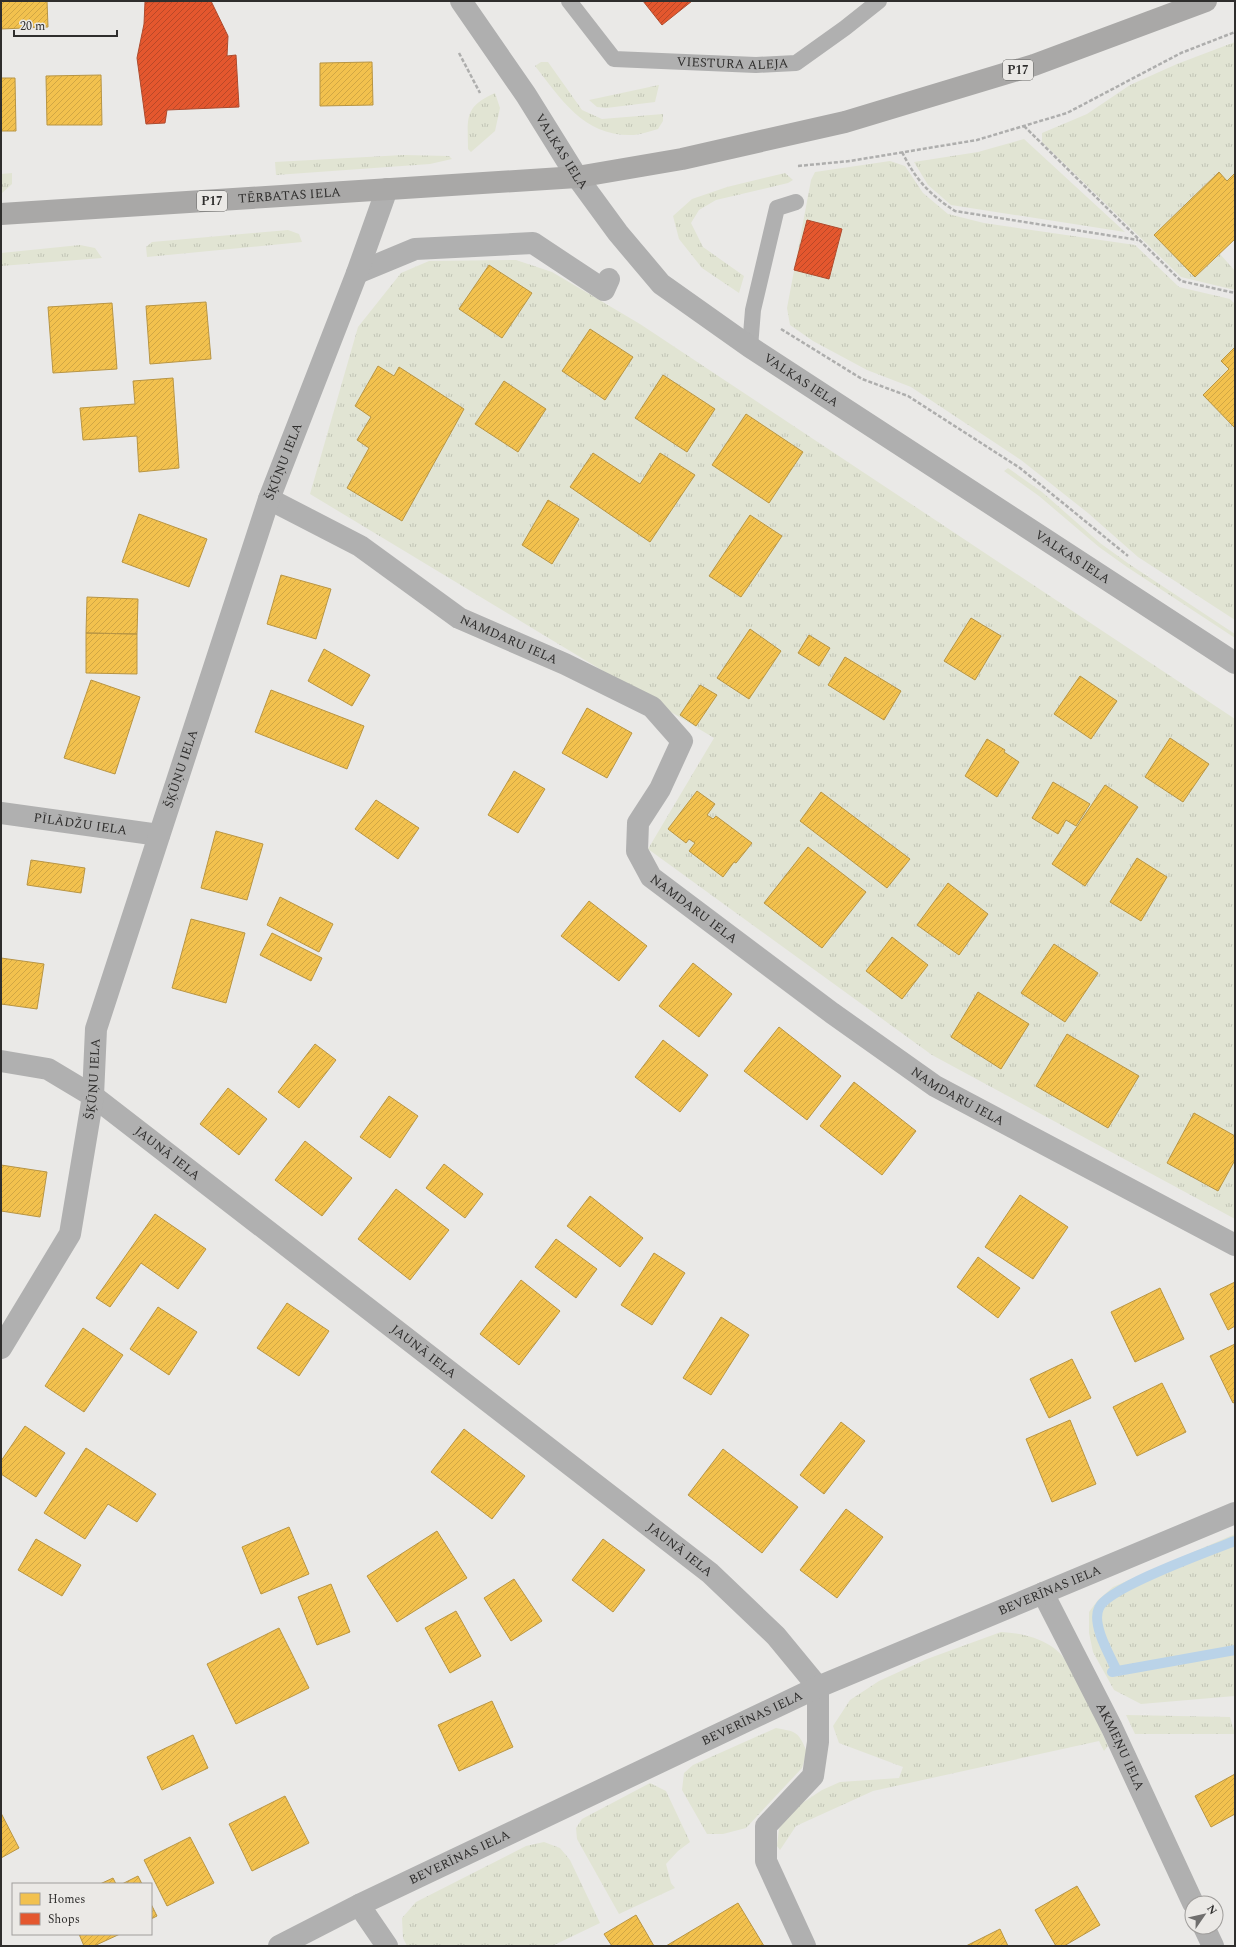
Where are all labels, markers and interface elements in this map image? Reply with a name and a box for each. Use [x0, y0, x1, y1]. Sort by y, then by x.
scale bar [14, 12, 117, 38]
text: 20 m [20, 17, 45, 36]
street label: VIESTURA ALEJA [676, 52, 789, 75]
road number: P17 [1003, 60, 1033, 80]
street label: VALKAS IELA [530, 110, 593, 194]
street label: TĒRBATAS IELA [237, 182, 342, 209]
road number: P17 [197, 191, 227, 211]
street label: VALKAS IELA [759, 348, 843, 412]
street label: ŠĶŪŅU IELA [259, 420, 308, 503]
street label: VALKAS IELA [1031, 525, 1115, 589]
street label: NAMDARU IELA [456, 609, 561, 670]
street label: ŠĶŪŅU IELA [159, 727, 203, 811]
street label: PĪLĀDŽU IELA [32, 808, 129, 840]
street label: NAMDARU IELA [646, 870, 742, 949]
street label: ŠĶŪŅU IELA [79, 1038, 106, 1121]
street label: NAMDARU IELA [907, 1062, 1008, 1131]
street label: JAUNĀ IELA [130, 1121, 205, 1186]
street label: JAUNĀ IELA [386, 1320, 461, 1384]
street label: JAUNĀ IELA [643, 1518, 717, 1582]
street label: BEVERĪNAS IELA [995, 1560, 1104, 1621]
street label: BEVERĪNAS IELA [698, 1686, 806, 1751]
street label: AKMEŅU IELA [1091, 1699, 1150, 1794]
street label: BEVERĪNAS IELA [405, 1825, 514, 1890]
legend [12, 1883, 152, 1935]
text: Homes [48, 1890, 86, 1909]
north arrow [1184, 1895, 1224, 1935]
text: N [1202, 1901, 1221, 1918]
text: Shops [48, 1910, 80, 1929]

